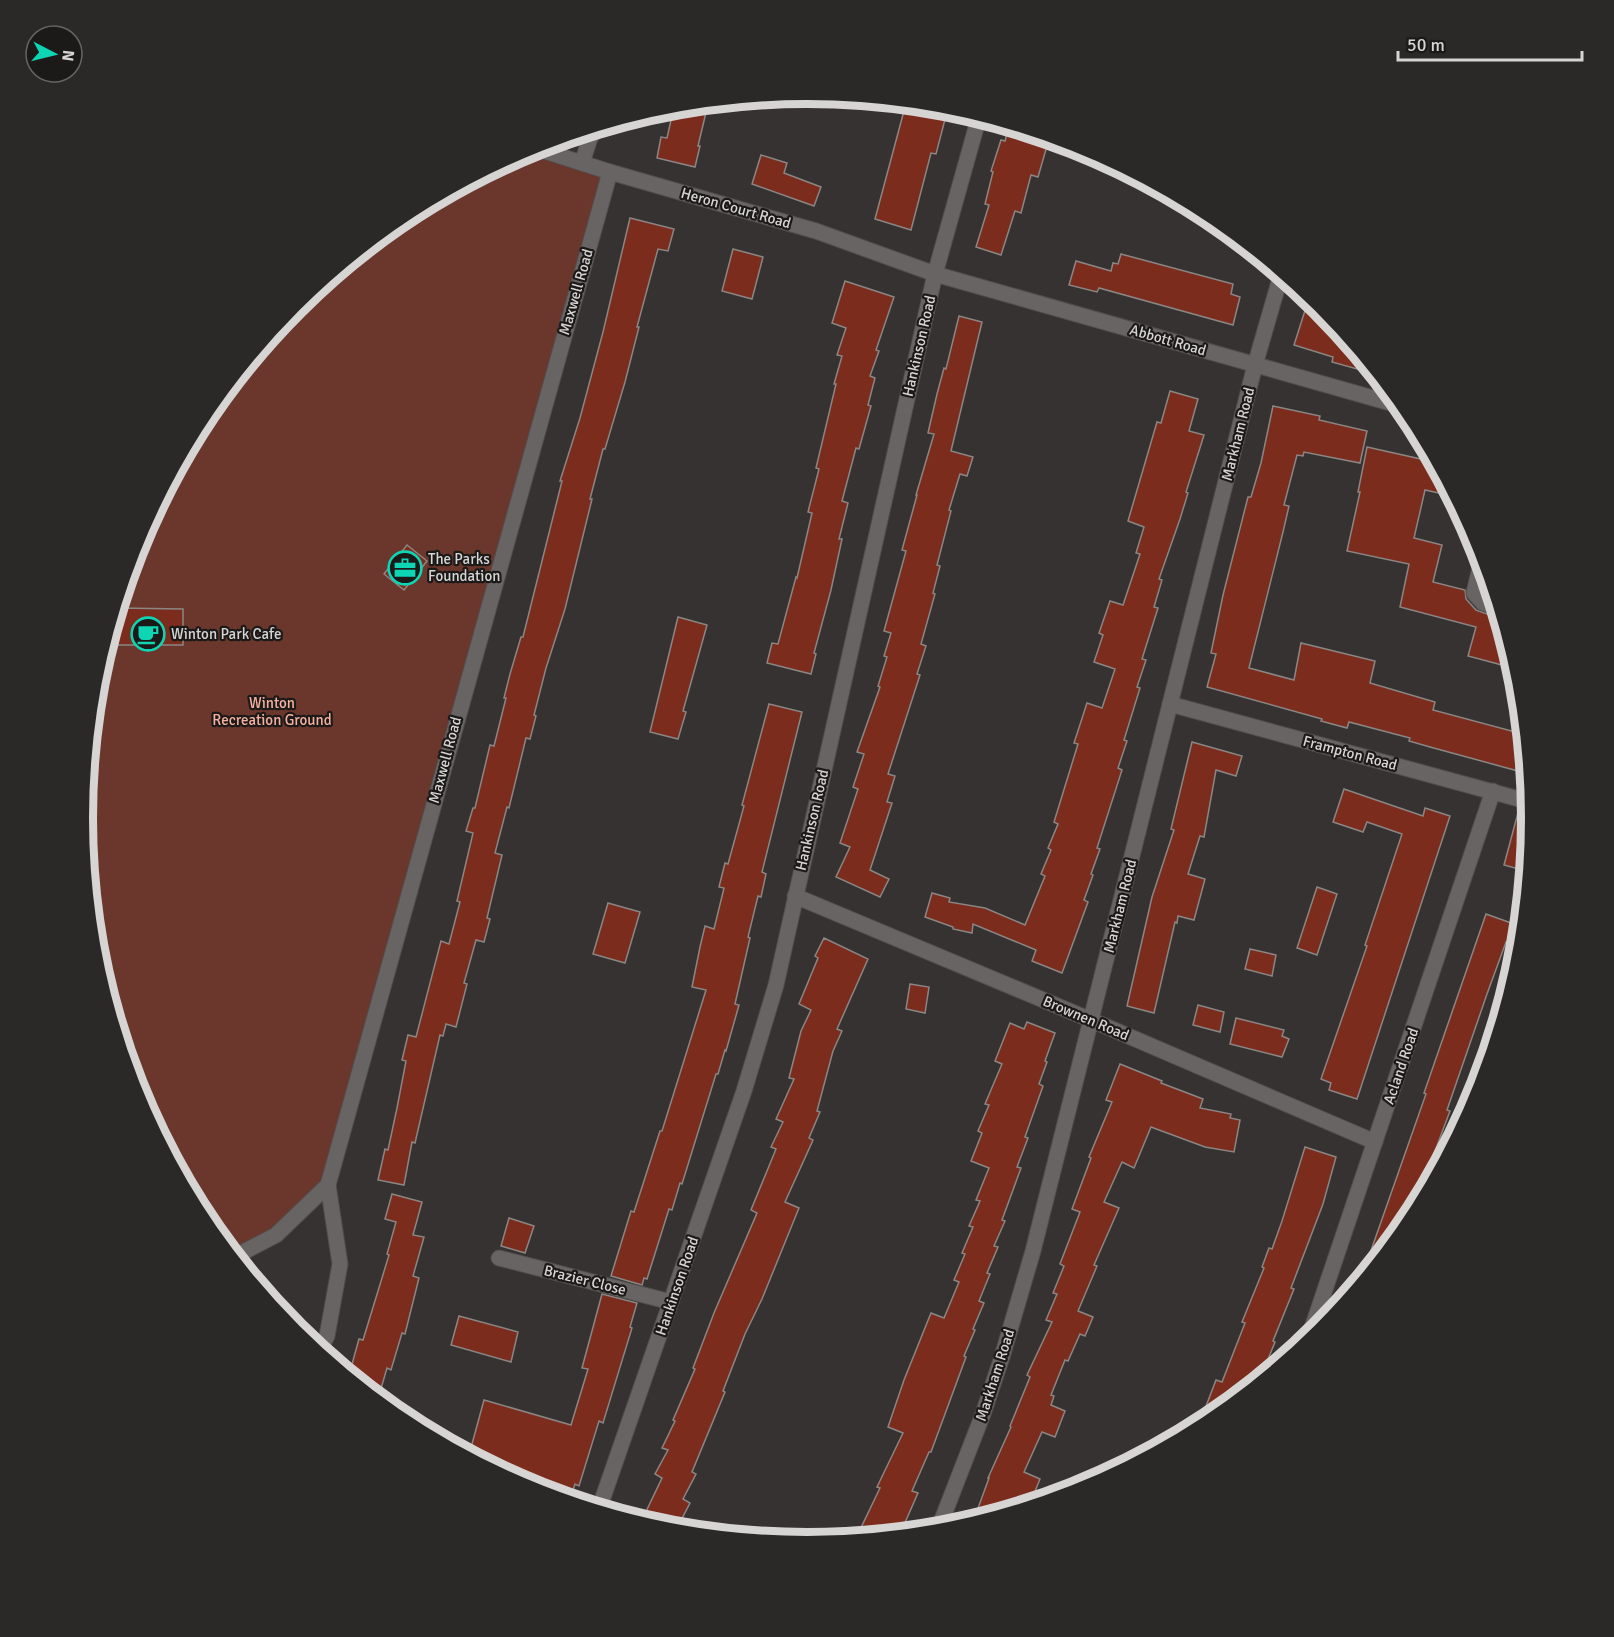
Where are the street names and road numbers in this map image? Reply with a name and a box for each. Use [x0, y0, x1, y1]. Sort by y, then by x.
street label: Heron Court Road [679, 184, 793, 232]
street label: Maxwell Road [555, 247, 597, 337]
street label: Hankinson Road [899, 293, 939, 398]
street label: Abbott Road [1128, 321, 1208, 359]
street label: Markham Road [1218, 385, 1258, 483]
street label: Maxwell Road [425, 715, 465, 805]
street label: Frampton Road [1301, 732, 1399, 774]
street label: Hankinson Road [792, 767, 832, 872]
street label: Markham Road [1100, 857, 1140, 955]
street label: Brownen Road [1040, 992, 1132, 1044]
street label: Acland Road [1380, 1025, 1422, 1107]
street label: Hankinson Road [652, 1234, 702, 1338]
street label: Brazier Close [542, 1261, 628, 1299]
street label: Markham Road [972, 1327, 1018, 1423]

